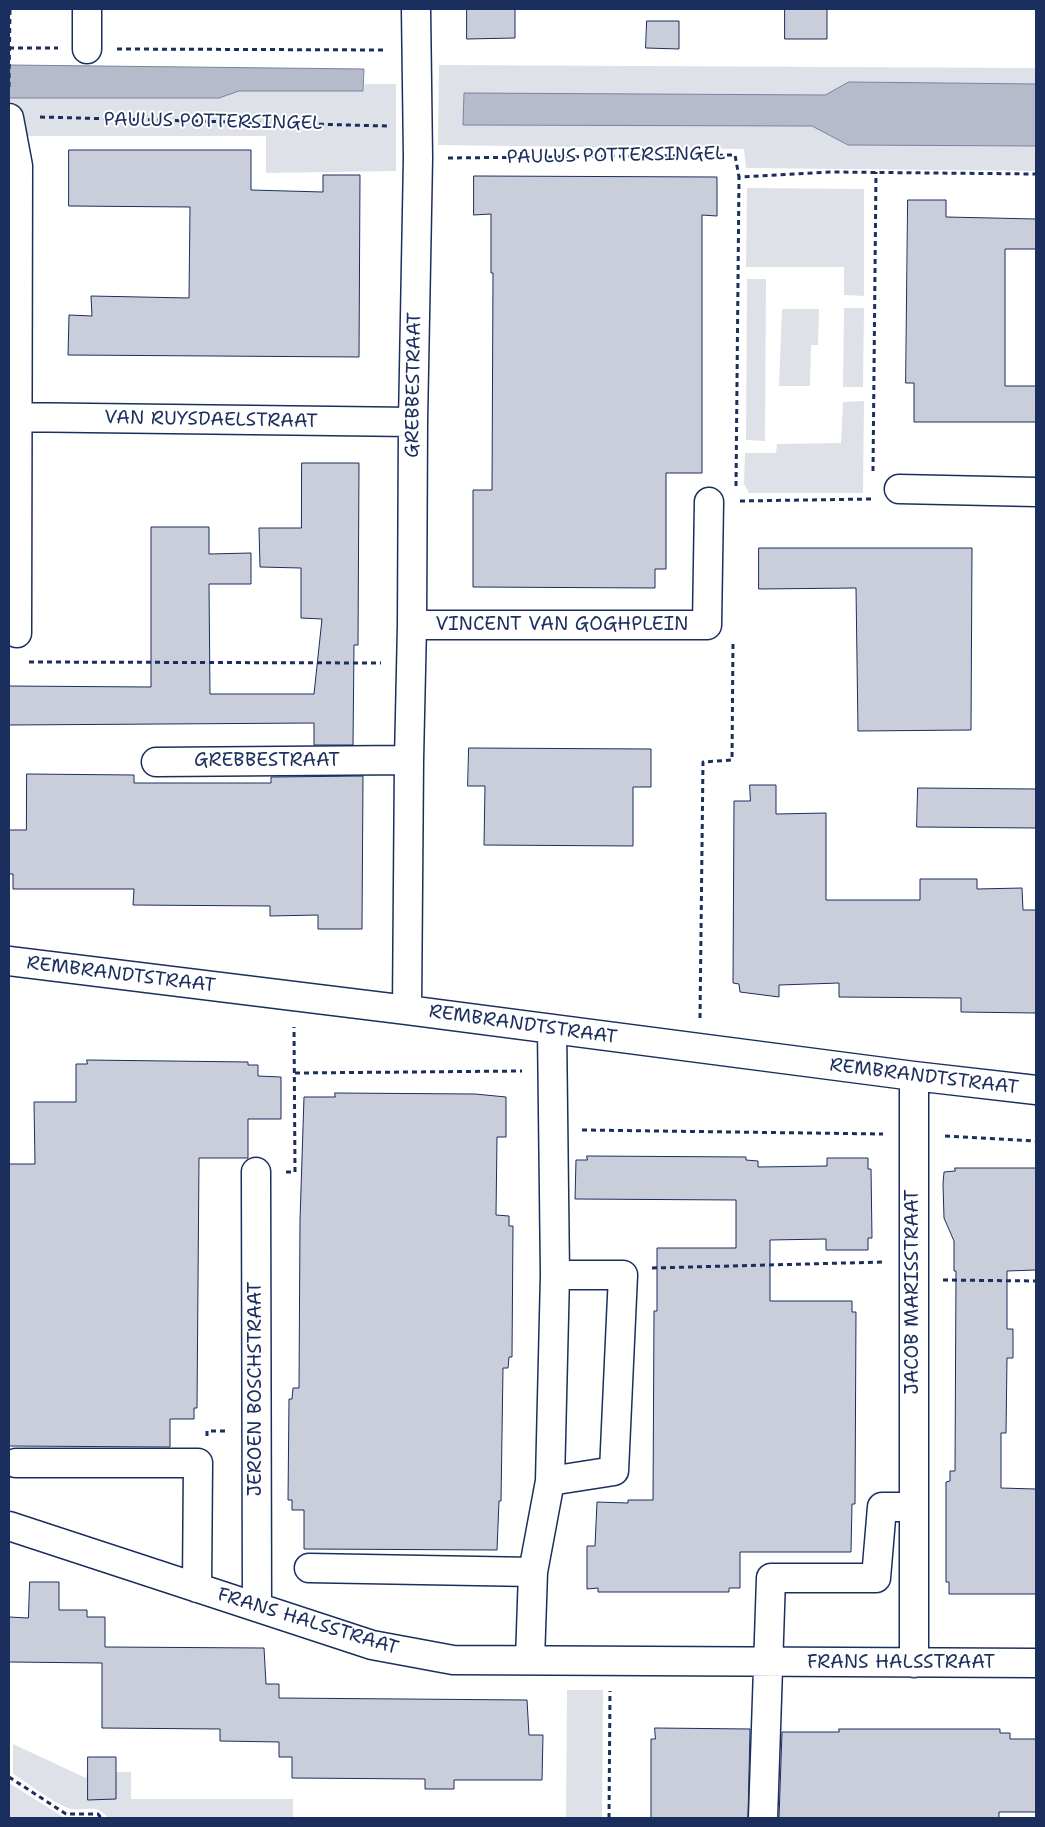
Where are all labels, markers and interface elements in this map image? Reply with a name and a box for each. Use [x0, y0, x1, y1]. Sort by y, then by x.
street label: PAULUS POTTERSINGEL [103, 109, 323, 135]
street label: PAULUS POTTERSINGEL [506, 143, 726, 169]
street label: GREBBESTRAAT [401, 312, 427, 458]
street label: VAN RUYSDAELSTRAAT [104, 407, 318, 433]
street label: VINCENT VAN GOGHPLEIN [435, 614, 689, 636]
street label: GREBBESTRAAT [194, 750, 340, 772]
street label: REMBRANDTSTRAAT [25, 952, 217, 998]
street label: REMBRANDTSTRAAT [427, 1000, 619, 1050]
street label: REMBRANDTSTRAAT [828, 1054, 1020, 1100]
street label: JACOB MARISSTRAAT [902, 1189, 924, 1395]
street label: JEROEN BOSCHSTRAAT [245, 1282, 267, 1496]
street label: FRANS HALSSTRAAT [215, 1584, 401, 1660]
street label: FRANS HALSSTRAAT [807, 1652, 995, 1674]

